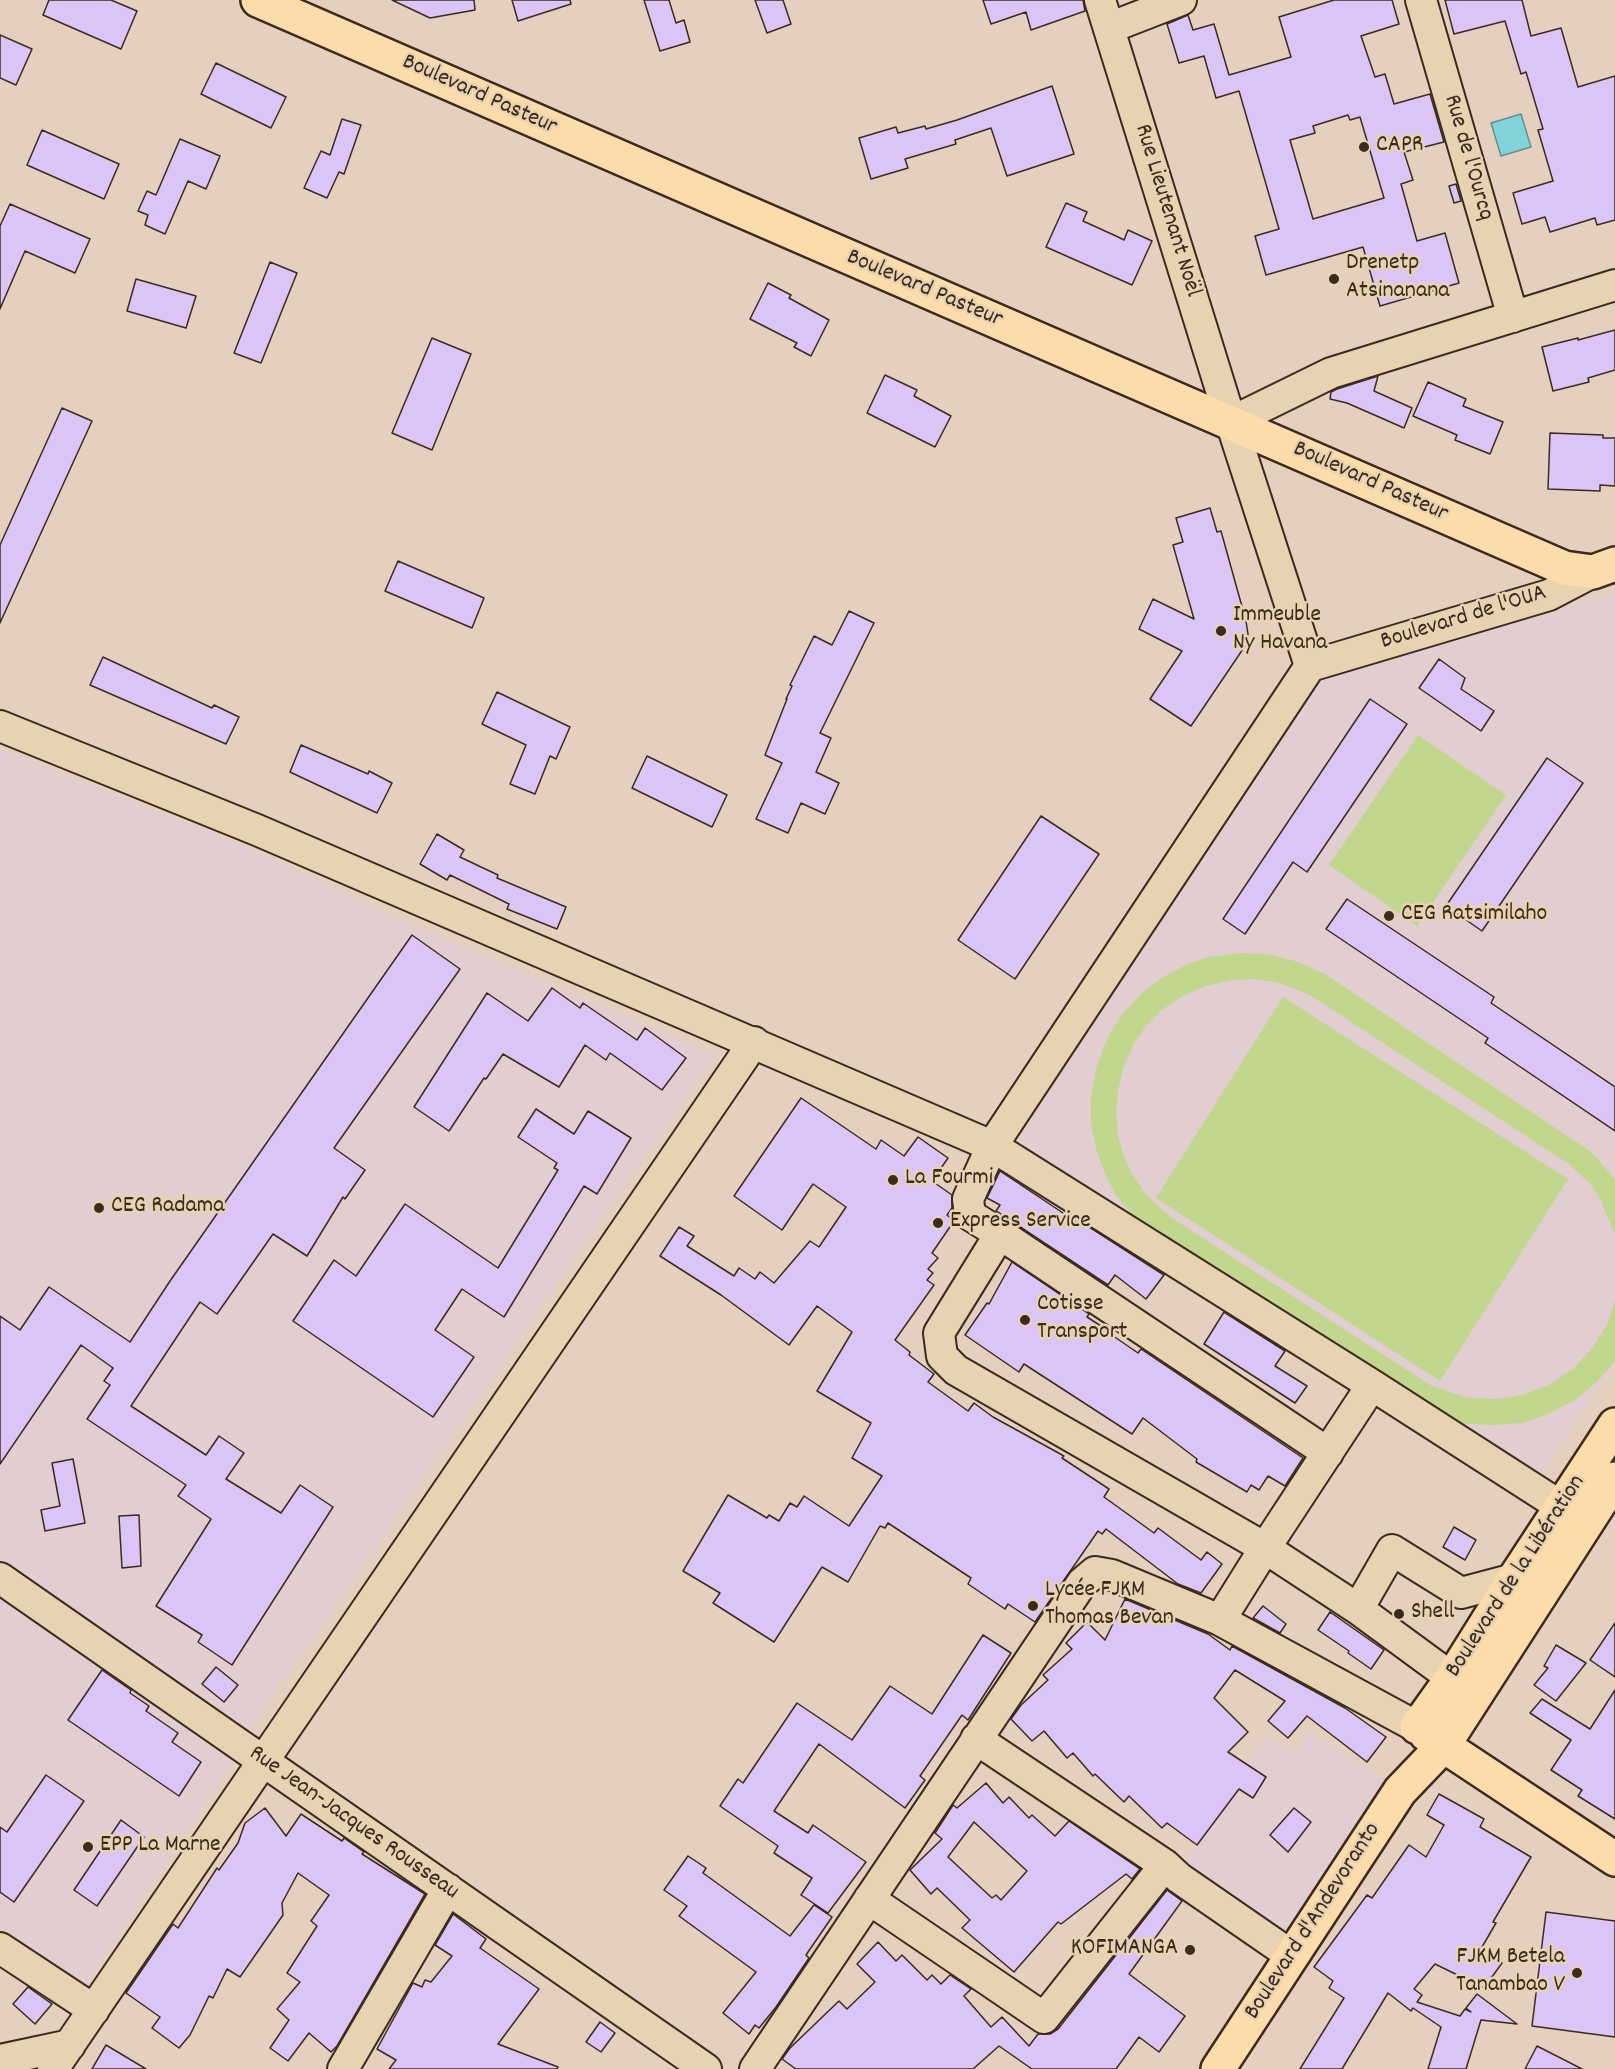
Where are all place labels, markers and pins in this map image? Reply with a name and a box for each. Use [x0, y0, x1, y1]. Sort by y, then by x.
place label: CAPR [1376, 133, 1424, 161]
marker: CAPR [1357, 140, 1371, 154]
place label: Drenetp Atsinanana [1346, 251, 1449, 307]
marker: Drenetp Atsinanana [1327, 272, 1341, 286]
place label: Immeuble Ny Havana [1233, 603, 1327, 659]
marker: Immeuble Ny Havana [1214, 624, 1228, 638]
place label: CEG Ratsimilaho [1401, 902, 1547, 930]
marker: CEG Ratsimilaho [1382, 909, 1396, 923]
place label: La Fourmi [905, 1166, 993, 1194]
marker: La Fourmi [886, 1173, 900, 1187]
place label: CEG Radama [111, 1194, 225, 1222]
marker: CEG Radama [92, 1201, 106, 1215]
place label: Express Service [950, 1209, 1091, 1237]
marker: Express Service [931, 1216, 945, 1230]
place label: Cotisse Transport [1037, 1292, 1127, 1348]
marker: Cotisse Transport [1018, 1313, 1032, 1327]
place label: Lycée FJKM Thomas Bevan [1045, 1578, 1174, 1634]
marker: Lycée FJKM Thomas Bevan [1026, 1599, 1040, 1613]
place label: Shell [1411, 1600, 1455, 1628]
marker: Shell [1392, 1607, 1406, 1621]
place label: EPP La Marne [100, 1833, 221, 1861]
marker: EPP La Marne [81, 1840, 95, 1854]
place label: KOFIMANGA [1071, 1936, 1178, 1964]
marker: KOFIMANGA [1183, 1943, 1197, 1957]
place label: FJKM Betela Tanambao V [1456, 1945, 1565, 2001]
marker: FJKM Betela Tanambao V [1570, 1966, 1584, 1980]

